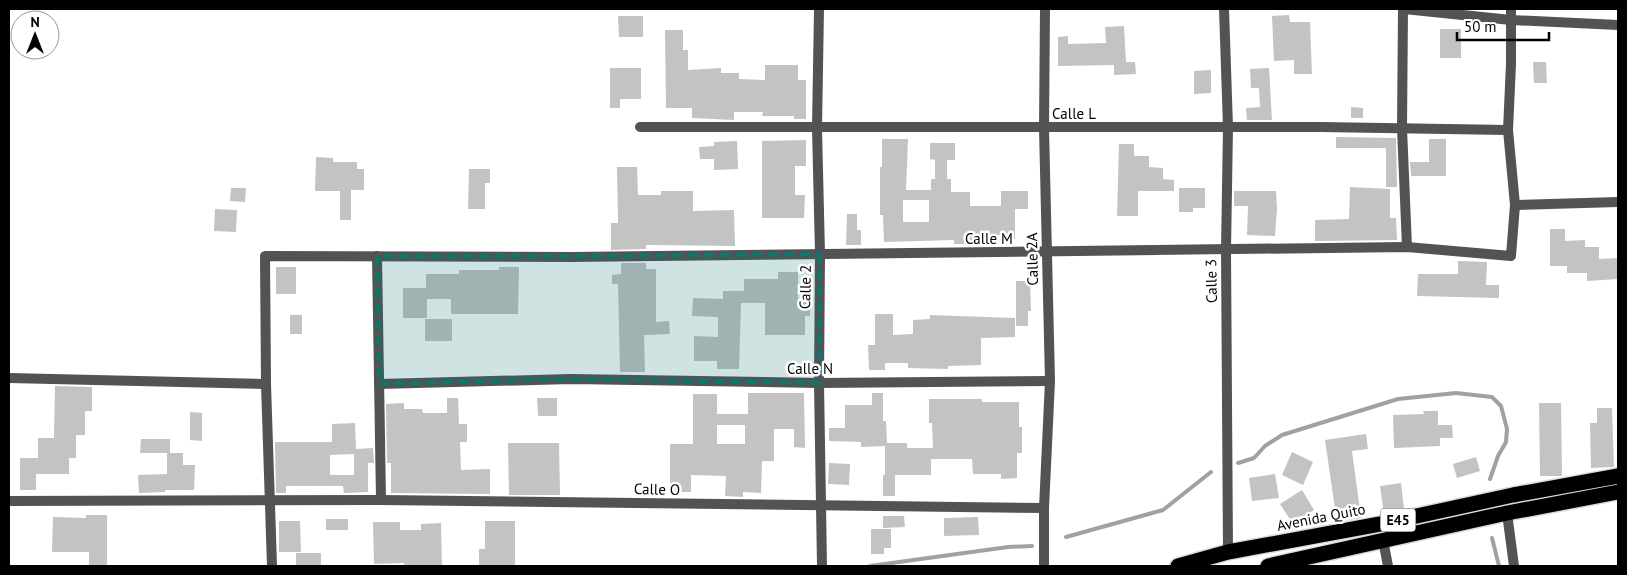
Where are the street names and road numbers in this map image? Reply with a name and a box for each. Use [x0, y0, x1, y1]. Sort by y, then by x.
street label: Calle L [1052, 104, 1096, 123]
street label: Calle M [965, 229, 1013, 248]
street label: Calle 2A [1022, 232, 1042, 286]
street label: Calle 3 [1201, 259, 1221, 303]
street label: Calle 2 [795, 265, 815, 309]
street label: Calle N [787, 359, 833, 378]
street label: Calle O [634, 479, 680, 499]
street label: Avenida Quito [1275, 499, 1367, 535]
road number: E45 [1380, 508, 1416, 532]

